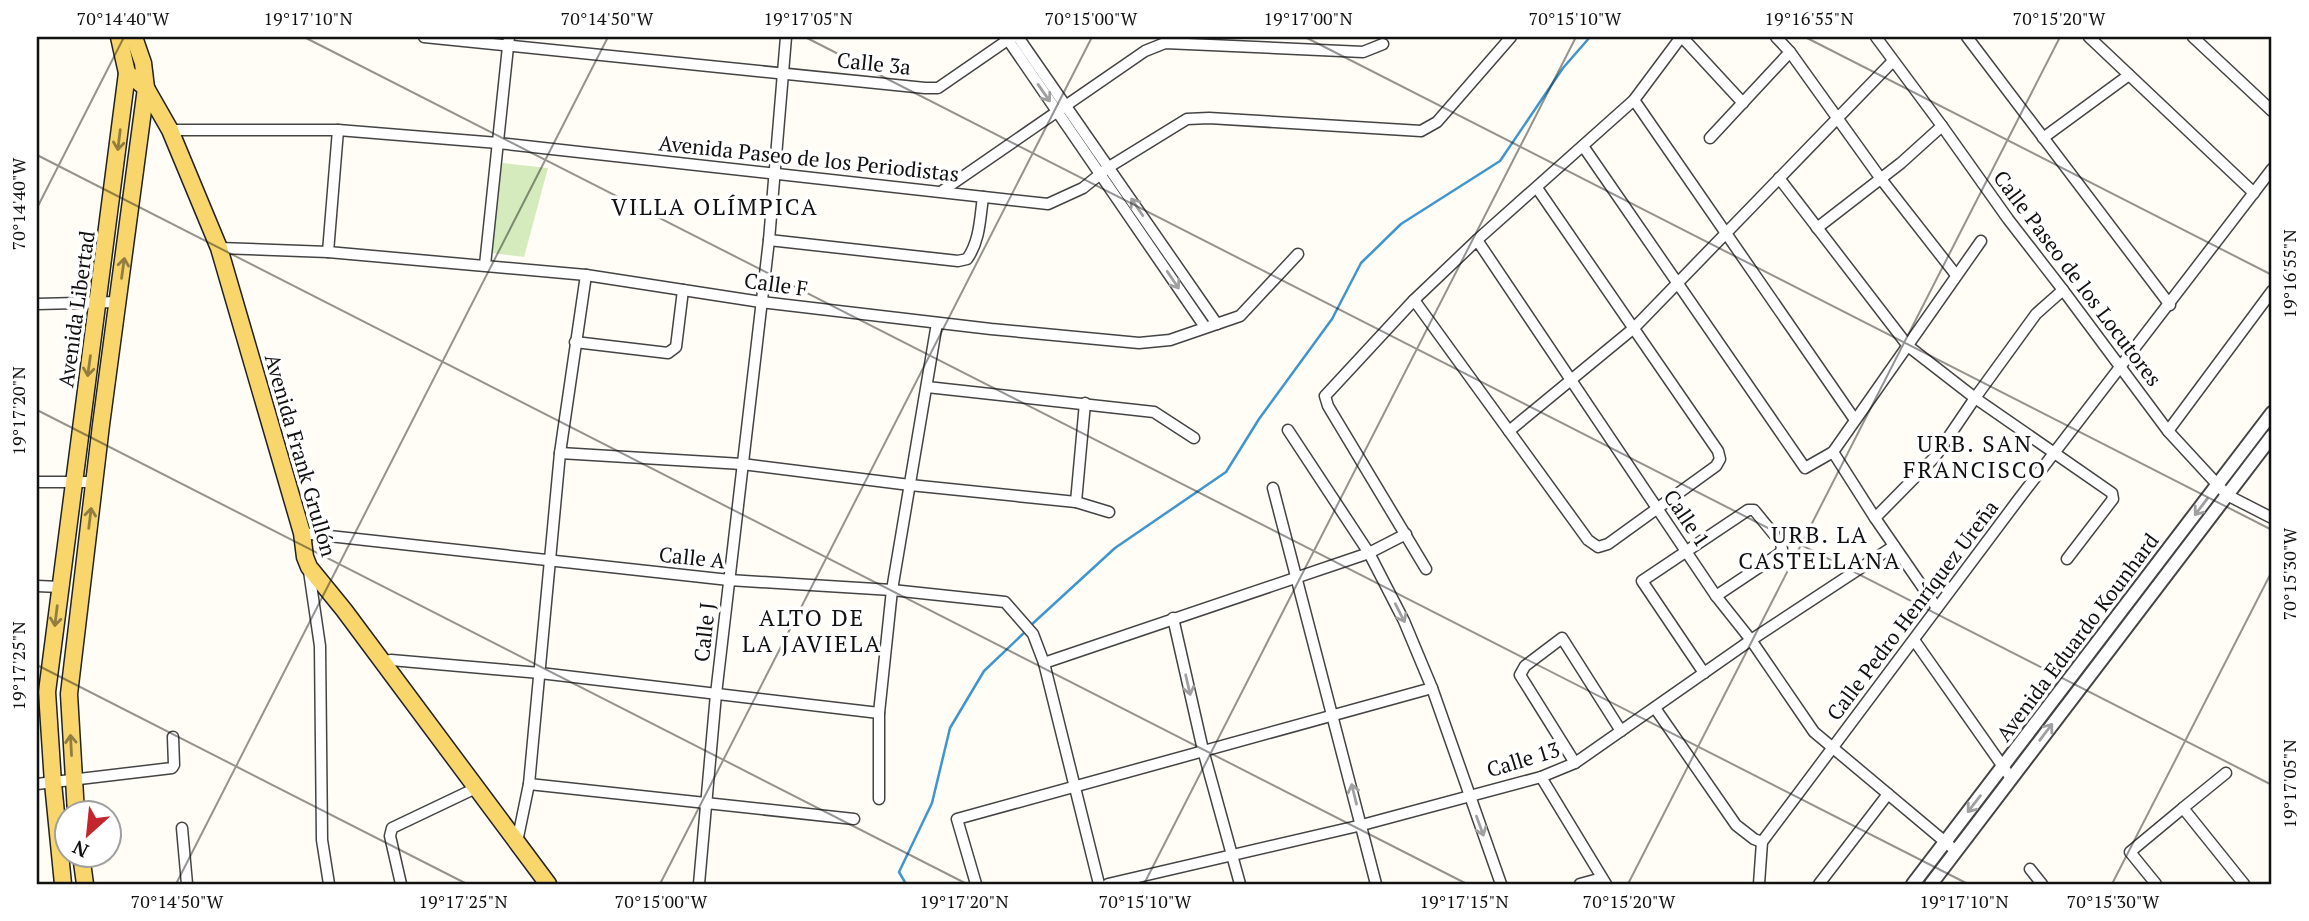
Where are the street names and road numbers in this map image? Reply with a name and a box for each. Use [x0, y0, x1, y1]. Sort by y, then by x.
street label: Calle 3a [836, 45, 913, 81]
street label: Avenida Paseo de los Periodistas [657, 128, 961, 188]
street label: Calle Paseo de los Locutores [1988, 164, 2168, 392]
street label: Avenida Libertad [51, 229, 101, 389]
street label: Calle F [742, 266, 810, 302]
street label: Avenida Frank Grullón [259, 350, 343, 560]
street label: Calle 1 [1658, 484, 1716, 552]
street label: Calle Pedro Henríquez Ureña [1820, 494, 2004, 726]
street label: Avenida Eduardo Kounhard [1989, 527, 2165, 747]
street label: Calle A [658, 540, 727, 574]
street label: Calle J [687, 601, 721, 663]
street label: Calle 13 [1483, 735, 1563, 783]

